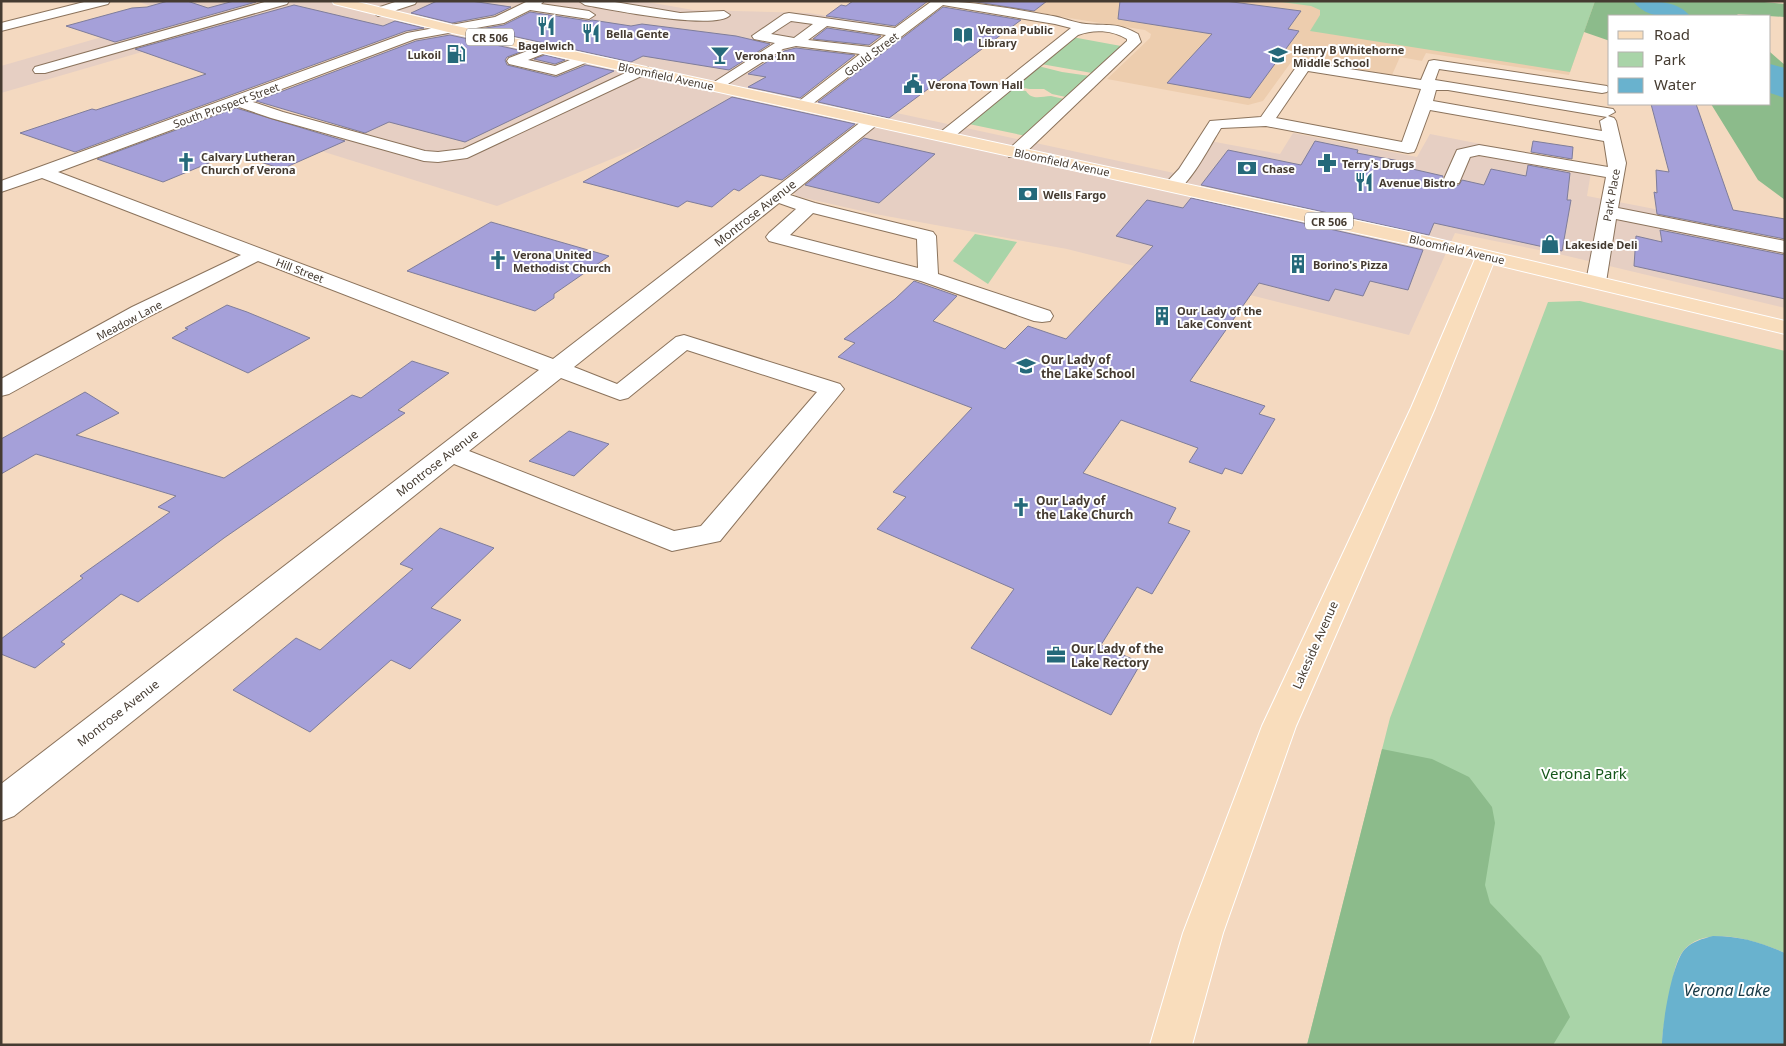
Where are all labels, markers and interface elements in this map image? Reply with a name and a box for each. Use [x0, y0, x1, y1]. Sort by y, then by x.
restaurant icon: Bagelwich [535, 15, 557, 37]
legend [1608, 15, 1771, 105]
restaurant icon: Bella Gente [580, 22, 602, 44]
place label: Verona Public Library [978, 22, 1053, 50]
library icon: Verona Public Library [952, 24, 974, 46]
text: Road [1654, 24, 1690, 44]
place label: Bella Gente [606, 26, 669, 41]
road number: CR 506 [466, 28, 514, 46]
street label: Gould Street [841, 29, 901, 79]
place label: Bagelwich [518, 38, 574, 53]
place label: Henry B Whitehorne Middle School [1293, 42, 1405, 70]
fuel station icon: Lukoil [445, 43, 467, 65]
bar icon: Verona Inn [709, 44, 731, 66]
school or university icon: Henry B Whitehorne Middle School [1267, 44, 1289, 66]
place label: Lukoil [407, 47, 441, 62]
place label: Verona Inn [735, 48, 795, 63]
text: Park [1654, 49, 1686, 69]
street label: Bloomfield Avenue [617, 59, 715, 93]
public building icon: Verona Town Hall [902, 73, 924, 95]
text: Water [1654, 74, 1696, 94]
place label: Verona Town Hall [928, 77, 1023, 92]
street label: South Prospect Street [171, 79, 281, 131]
street label: Bloomfield Avenue [1013, 145, 1111, 179]
place label: Calvary Lutheran Church of Verona [201, 149, 296, 177]
church icon: Calvary Lutheran Church of Verona [175, 151, 197, 173]
pharmacy icon: Terry's Drugs [1316, 152, 1338, 174]
place label: Terry's Drugs [1342, 156, 1415, 171]
bank icon: Chase [1236, 157, 1258, 179]
place label: Chase [1262, 161, 1295, 176]
street label: Park Place [1599, 167, 1623, 223]
restaurant icon: Avenue Bistro [1353, 171, 1375, 193]
street label: Montrose Avenue [711, 175, 800, 250]
place label: Avenue Bistro [1379, 175, 1456, 190]
bank icon: Wells Fargo [1017, 183, 1039, 205]
place label: Wells Fargo [1043, 187, 1106, 202]
road number: CR 506 [1305, 212, 1353, 230]
street label: Bloomfield Avenue [1408, 231, 1506, 267]
shop icon: Lakeside Deli [1539, 233, 1561, 255]
place label: Lakeside Deli [1565, 237, 1638, 252]
place label: Verona United Methodist Church [513, 247, 611, 275]
church icon: Verona United Methodist Church [487, 249, 509, 271]
building icon: Borino's Pizza [1287, 253, 1309, 275]
street label: Hill Street [274, 254, 326, 286]
place label: Borino's Pizza [1313, 257, 1388, 272]
street label: Meadow Lane [94, 296, 164, 344]
place label: Our Lady of the Lake Convent [1177, 303, 1262, 331]
building icon: Our Lady of the Lake Convent [1151, 305, 1173, 327]
place label: Our Lady of the Lake School [1041, 351, 1135, 382]
school or university icon: Our Lady of the Lake School [1015, 355, 1037, 377]
street label: Montrose Avenue [393, 425, 482, 500]
place label: Our Lady of the Lake Church [1036, 492, 1133, 523]
church icon: Our Lady of the Lake Church [1010, 496, 1032, 518]
street label: Lakeside Avenue [1288, 598, 1342, 692]
place label: Our Lady of the Lake Rectory [1071, 640, 1164, 671]
office icon: Our Lady of the Lake Rectory [1045, 644, 1067, 666]
street label: Montrose Avenue [74, 675, 163, 750]
park label: Verona Park [1541, 763, 1627, 783]
water label: Verona Lake [1684, 979, 1770, 1001]

